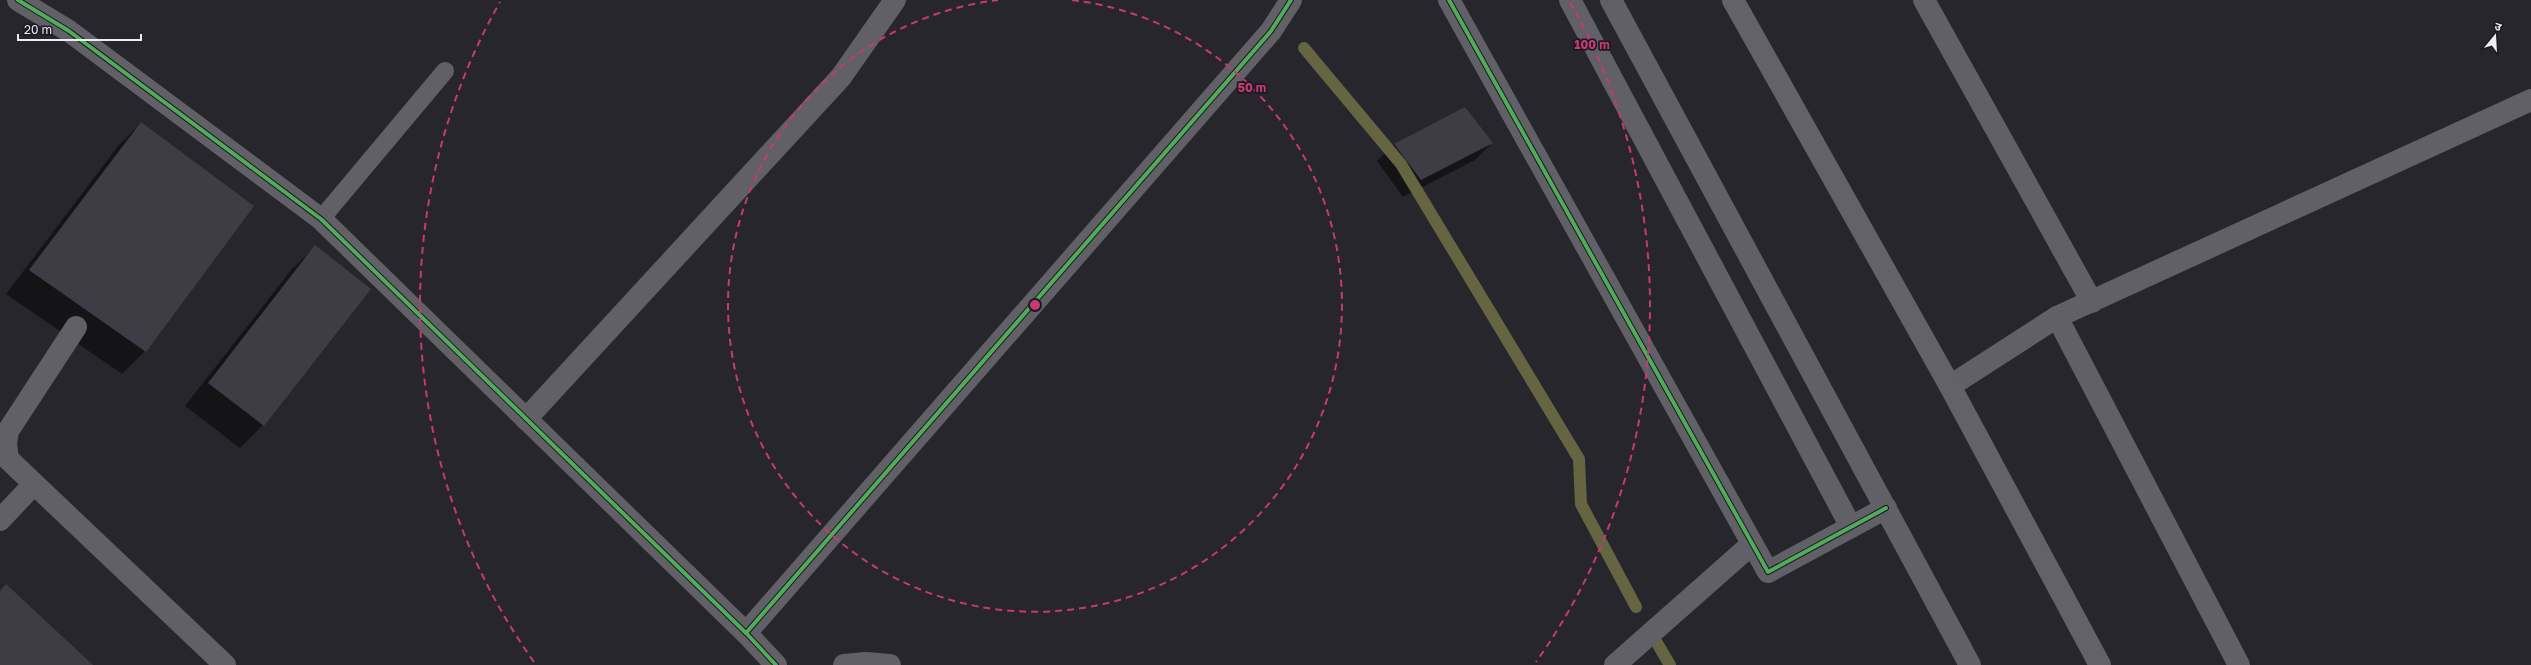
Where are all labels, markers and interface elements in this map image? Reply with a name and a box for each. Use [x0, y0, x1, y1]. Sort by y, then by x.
scale bar [18, 16, 141, 42]
north arrow [2475, 16, 2515, 56]
text: उ [2493, 19, 2504, 33]
text: 20 m [24, 22, 52, 37]
text: 100 m [1574, 37, 1610, 52]
text: 50 m [1238, 80, 1266, 95]
centre of rings [1028, 298, 1042, 312]

